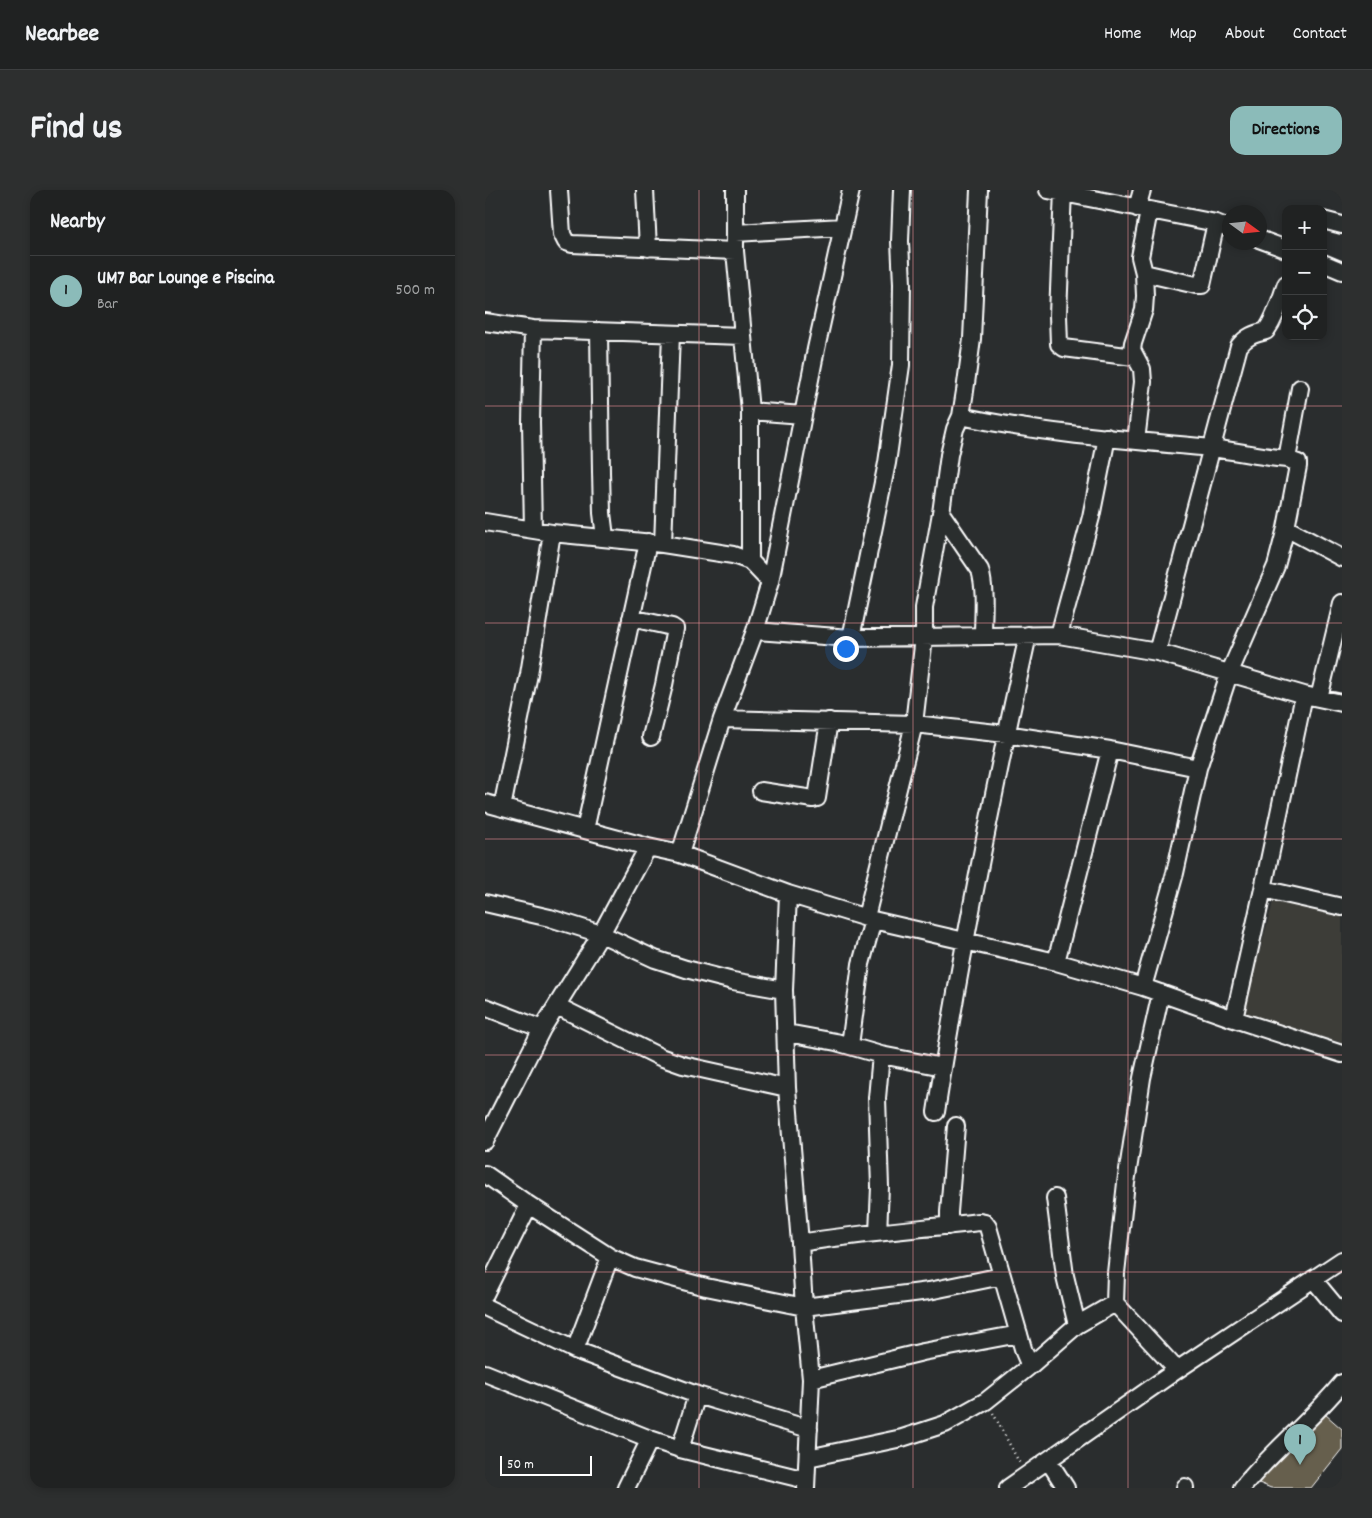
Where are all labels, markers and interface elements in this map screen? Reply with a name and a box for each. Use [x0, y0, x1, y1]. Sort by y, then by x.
text: Nearbee [25, 18, 99, 52]
text: Home [1104, 22, 1141, 47]
text: Map [1169, 22, 1197, 47]
text: About [1225, 22, 1265, 47]
text: Contact [1293, 22, 1347, 47]
text: Find us [30, 105, 122, 155]
button: Directions [1230, 106, 1342, 155]
north arrow [1222, 205, 1267, 250]
map controls [1282, 205, 1327, 340]
button: + [1282, 205, 1327, 250]
text: Nearby [50, 208, 105, 238]
button: − [1282, 250, 1327, 295]
text: UM7 Bar Lounge e Piscina [97, 266, 274, 293]
text: 1 [64, 279, 68, 302]
text: 500 m [395, 279, 435, 302]
text: Bar [97, 293, 118, 316]
button: locate [1282, 295, 1327, 340]
your location [833, 636, 859, 662]
pin: 1 [1284, 1424, 1316, 1465]
scale bar [500, 1453, 593, 1476]
text: 50 m [507, 1455, 534, 1475]

